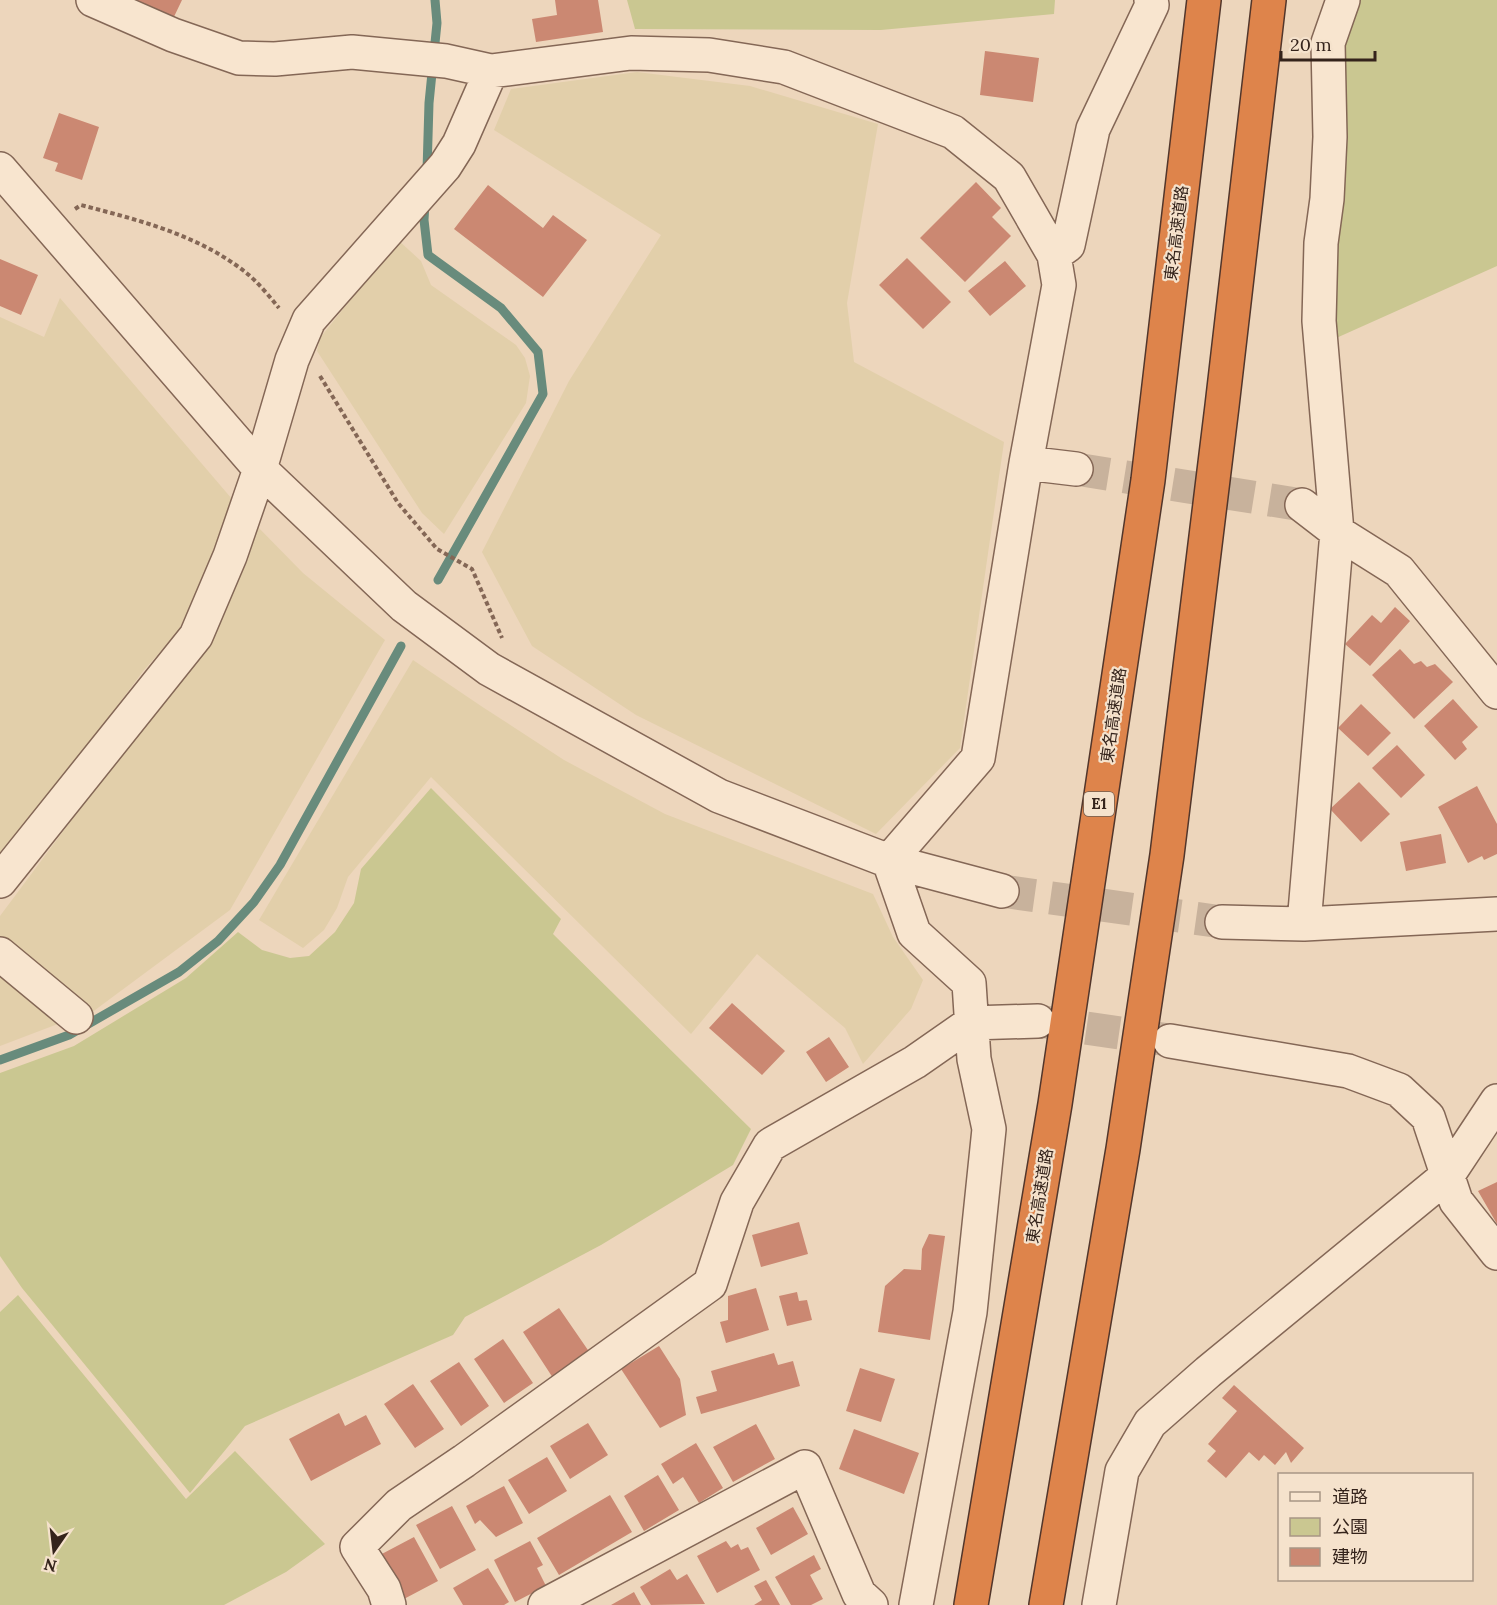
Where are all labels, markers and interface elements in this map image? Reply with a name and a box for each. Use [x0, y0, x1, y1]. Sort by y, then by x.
scale bar [1281, 24, 1376, 62]
text: 20 m [1290, 33, 1332, 56]
street label: 東名高速道路 [1160, 184, 1192, 282]
street label: 東名高速道路 [1096, 666, 1130, 764]
road number: E1 [1084, 792, 1114, 816]
street label: 東名高速道路 [1022, 1147, 1056, 1245]
legend [1278, 1473, 1473, 1581]
text: 道路 [1332, 1485, 1368, 1508]
text: 公園 [1332, 1515, 1368, 1538]
north arrow [24, 1521, 84, 1581]
text: 建物 [1332, 1545, 1368, 1568]
text: N [42, 1554, 59, 1577]

